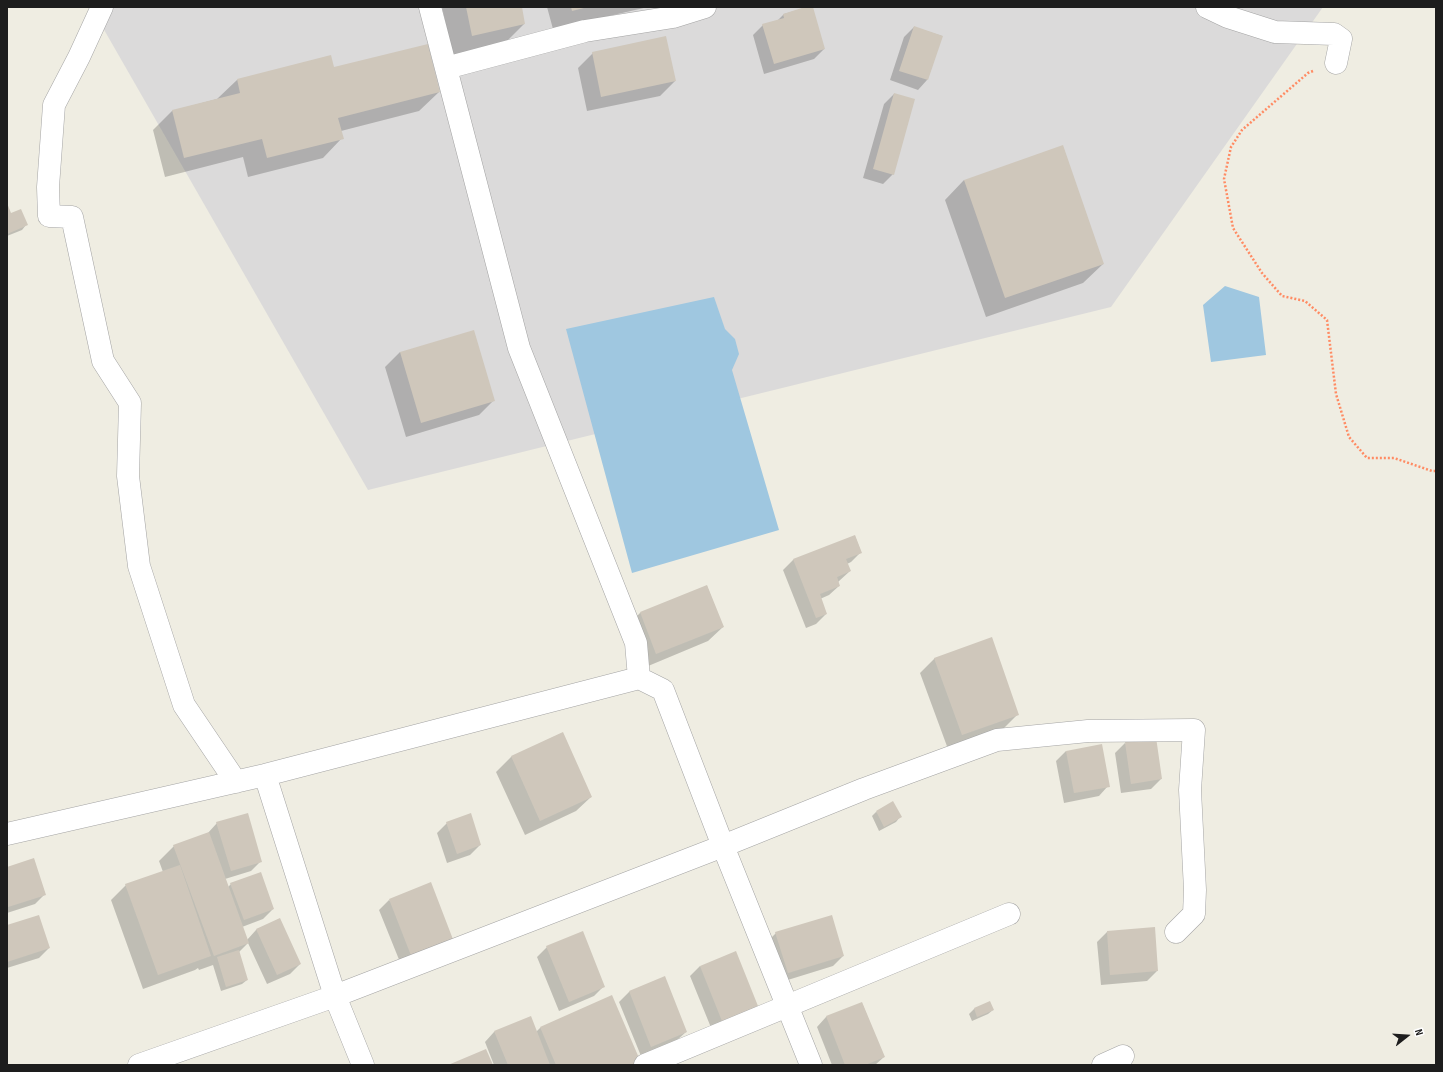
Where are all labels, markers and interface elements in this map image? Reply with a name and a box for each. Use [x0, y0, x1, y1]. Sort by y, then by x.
north arrow [1387, 1016, 1427, 1056]
text: N [1412, 1028, 1426, 1037]

